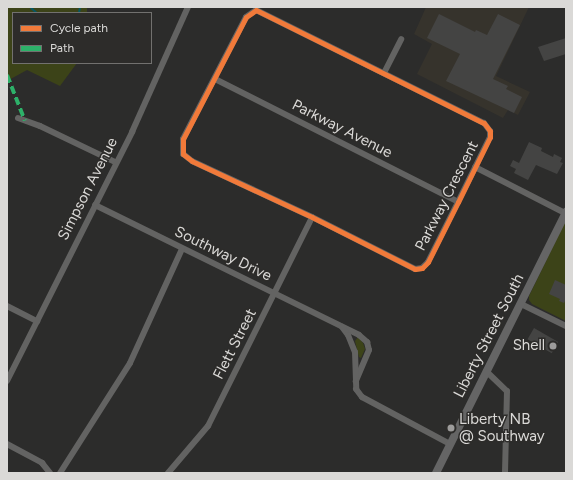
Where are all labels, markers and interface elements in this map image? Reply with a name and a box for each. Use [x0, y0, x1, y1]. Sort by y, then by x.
legend [12, 12, 152, 64]
text: Cycle path [50, 21, 108, 35]
text: Path [50, 41, 74, 55]
street label: Parkway Avenue [289, 96, 395, 162]
street label: Simpson Avenue [54, 135, 122, 243]
street label: Parkway Crescent [412, 138, 482, 254]
street label: Southway Drive [172, 223, 274, 285]
street label: Liberty Street South [450, 271, 528, 401]
street label: Flett Street [210, 306, 260, 382]
place label: Shell [513, 337, 545, 355]
marker: Shell [548, 341, 558, 351]
place label: Liberty NB @ Southway [459, 410, 545, 445]
marker: Liberty NB @ Southway [446, 423, 456, 433]

